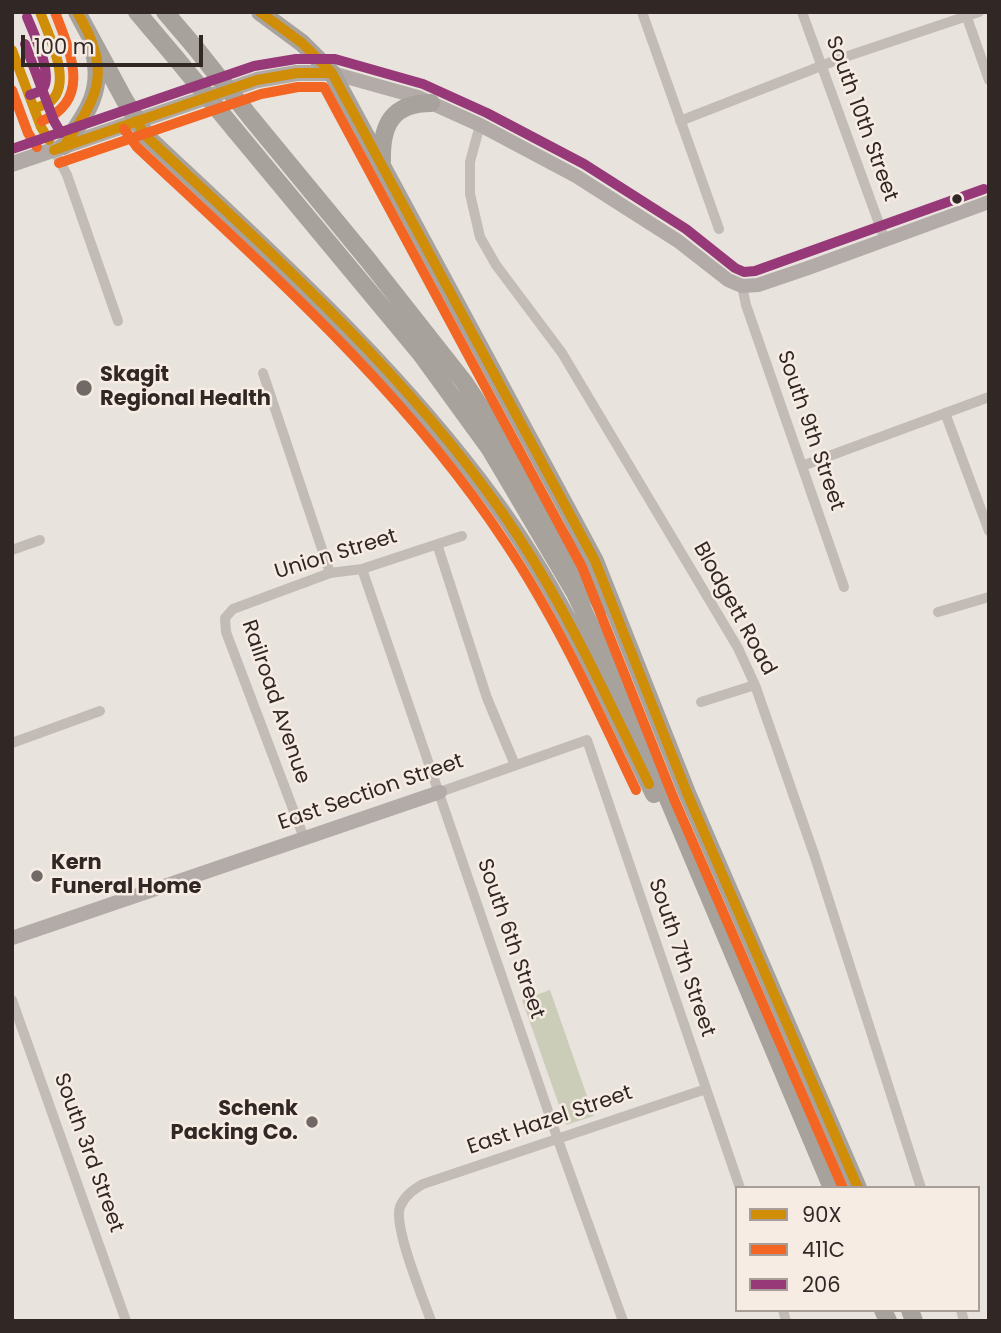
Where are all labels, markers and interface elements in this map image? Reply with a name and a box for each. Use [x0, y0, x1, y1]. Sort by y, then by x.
scale bar [24, 21, 206, 65]
text: 100 m [34, 32, 94, 61]
street label: South 10th Street [819, 33, 903, 205]
unlabelled marker [950, 192, 964, 206]
street label: South 9th Street [771, 348, 849, 514]
place label: Skagit Regional Health [100, 363, 271, 413]
marker: Skagit Regional Health [74, 378, 94, 398]
street label: Union Street [272, 524, 400, 586]
street label: Blodgett Road [687, 538, 781, 680]
street label: Railroad Avenue [235, 617, 315, 787]
street label: East Section Street [275, 749, 467, 837]
place label: Kern Funeral Home [51, 851, 202, 901]
street label: South 6th Street [471, 856, 549, 1022]
marker: Kern Funeral Home [29, 868, 45, 884]
street label: South 7th Street [642, 876, 720, 1040]
street label: South 3rd Street [48, 1070, 128, 1236]
street label: East Hazel Street [464, 1081, 636, 1161]
place label: Schenk Packing Co. [171, 1097, 298, 1147]
marker: Schenk Packing Co. [304, 1114, 320, 1130]
legend [735, 1186, 980, 1312]
text: 90X [802, 1200, 841, 1229]
text: 411C [802, 1235, 845, 1264]
text: 206 [802, 1270, 841, 1299]

